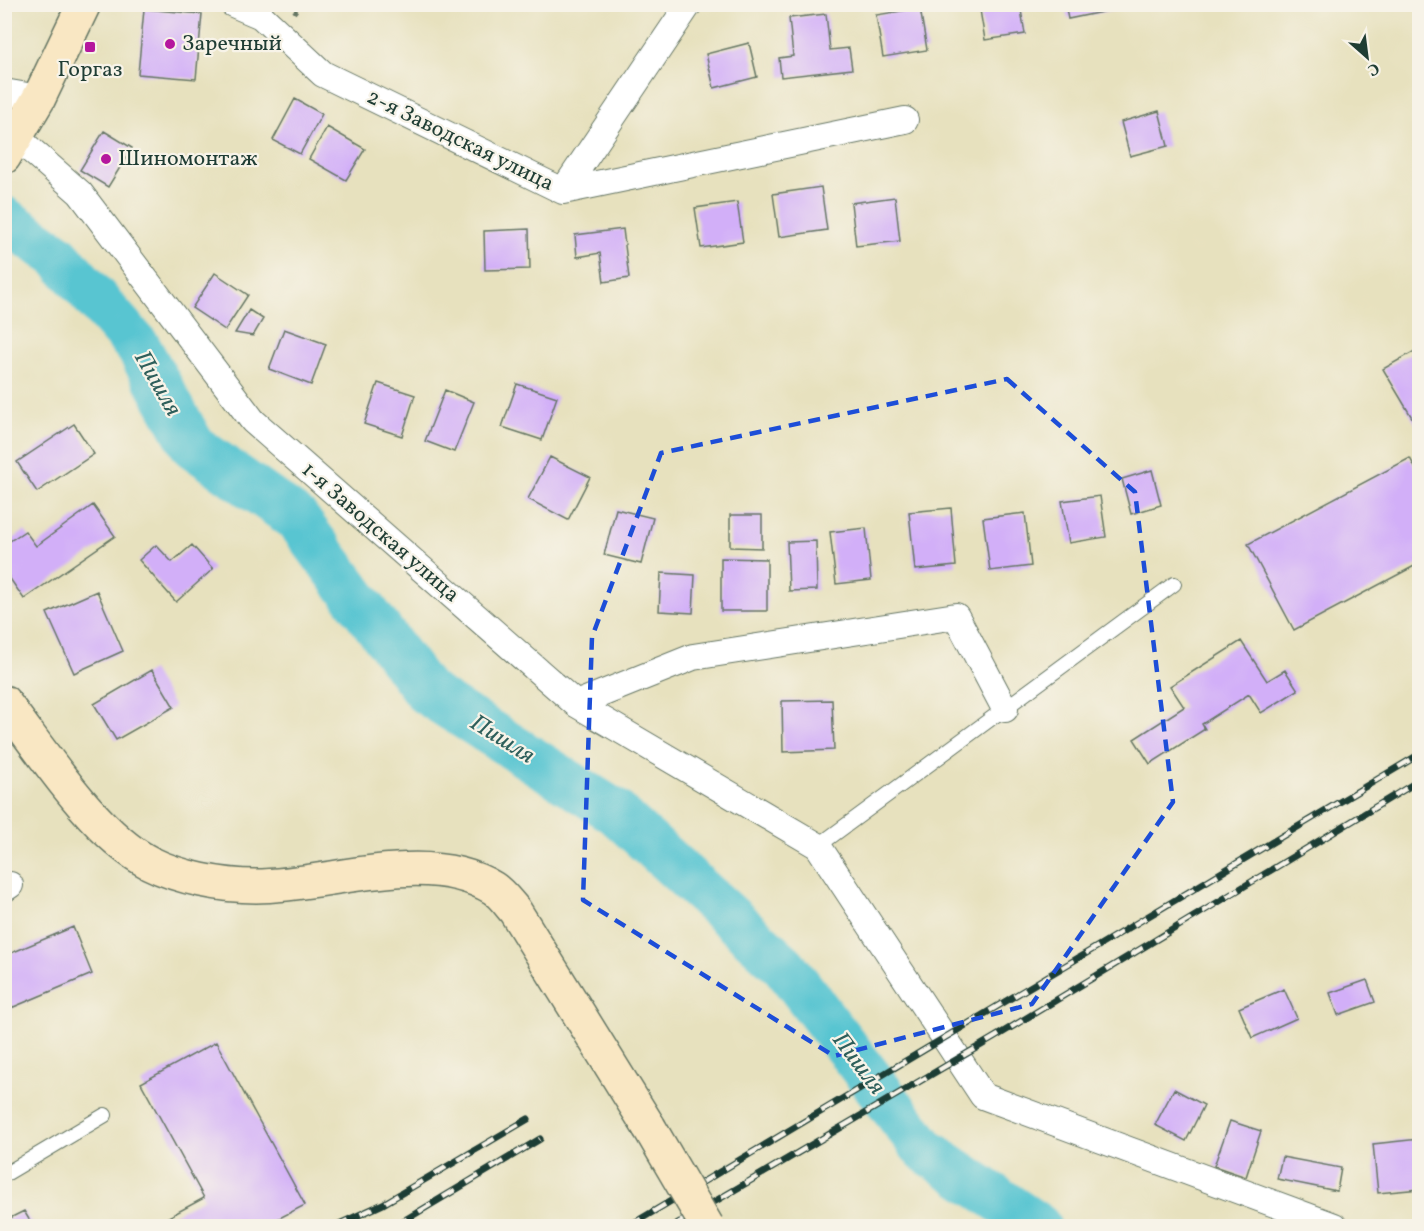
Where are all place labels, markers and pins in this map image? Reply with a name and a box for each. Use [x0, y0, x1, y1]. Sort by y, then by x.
place label: Заречный [182, 29, 282, 60]
marker: Заречный [163, 37, 177, 51]
marker: Горгаз [83, 40, 97, 54]
place label: Горгаз [57, 55, 123, 86]
place label: Шиномонтаж [118, 144, 258, 175]
marker: Шиномонтаж [99, 152, 113, 166]

